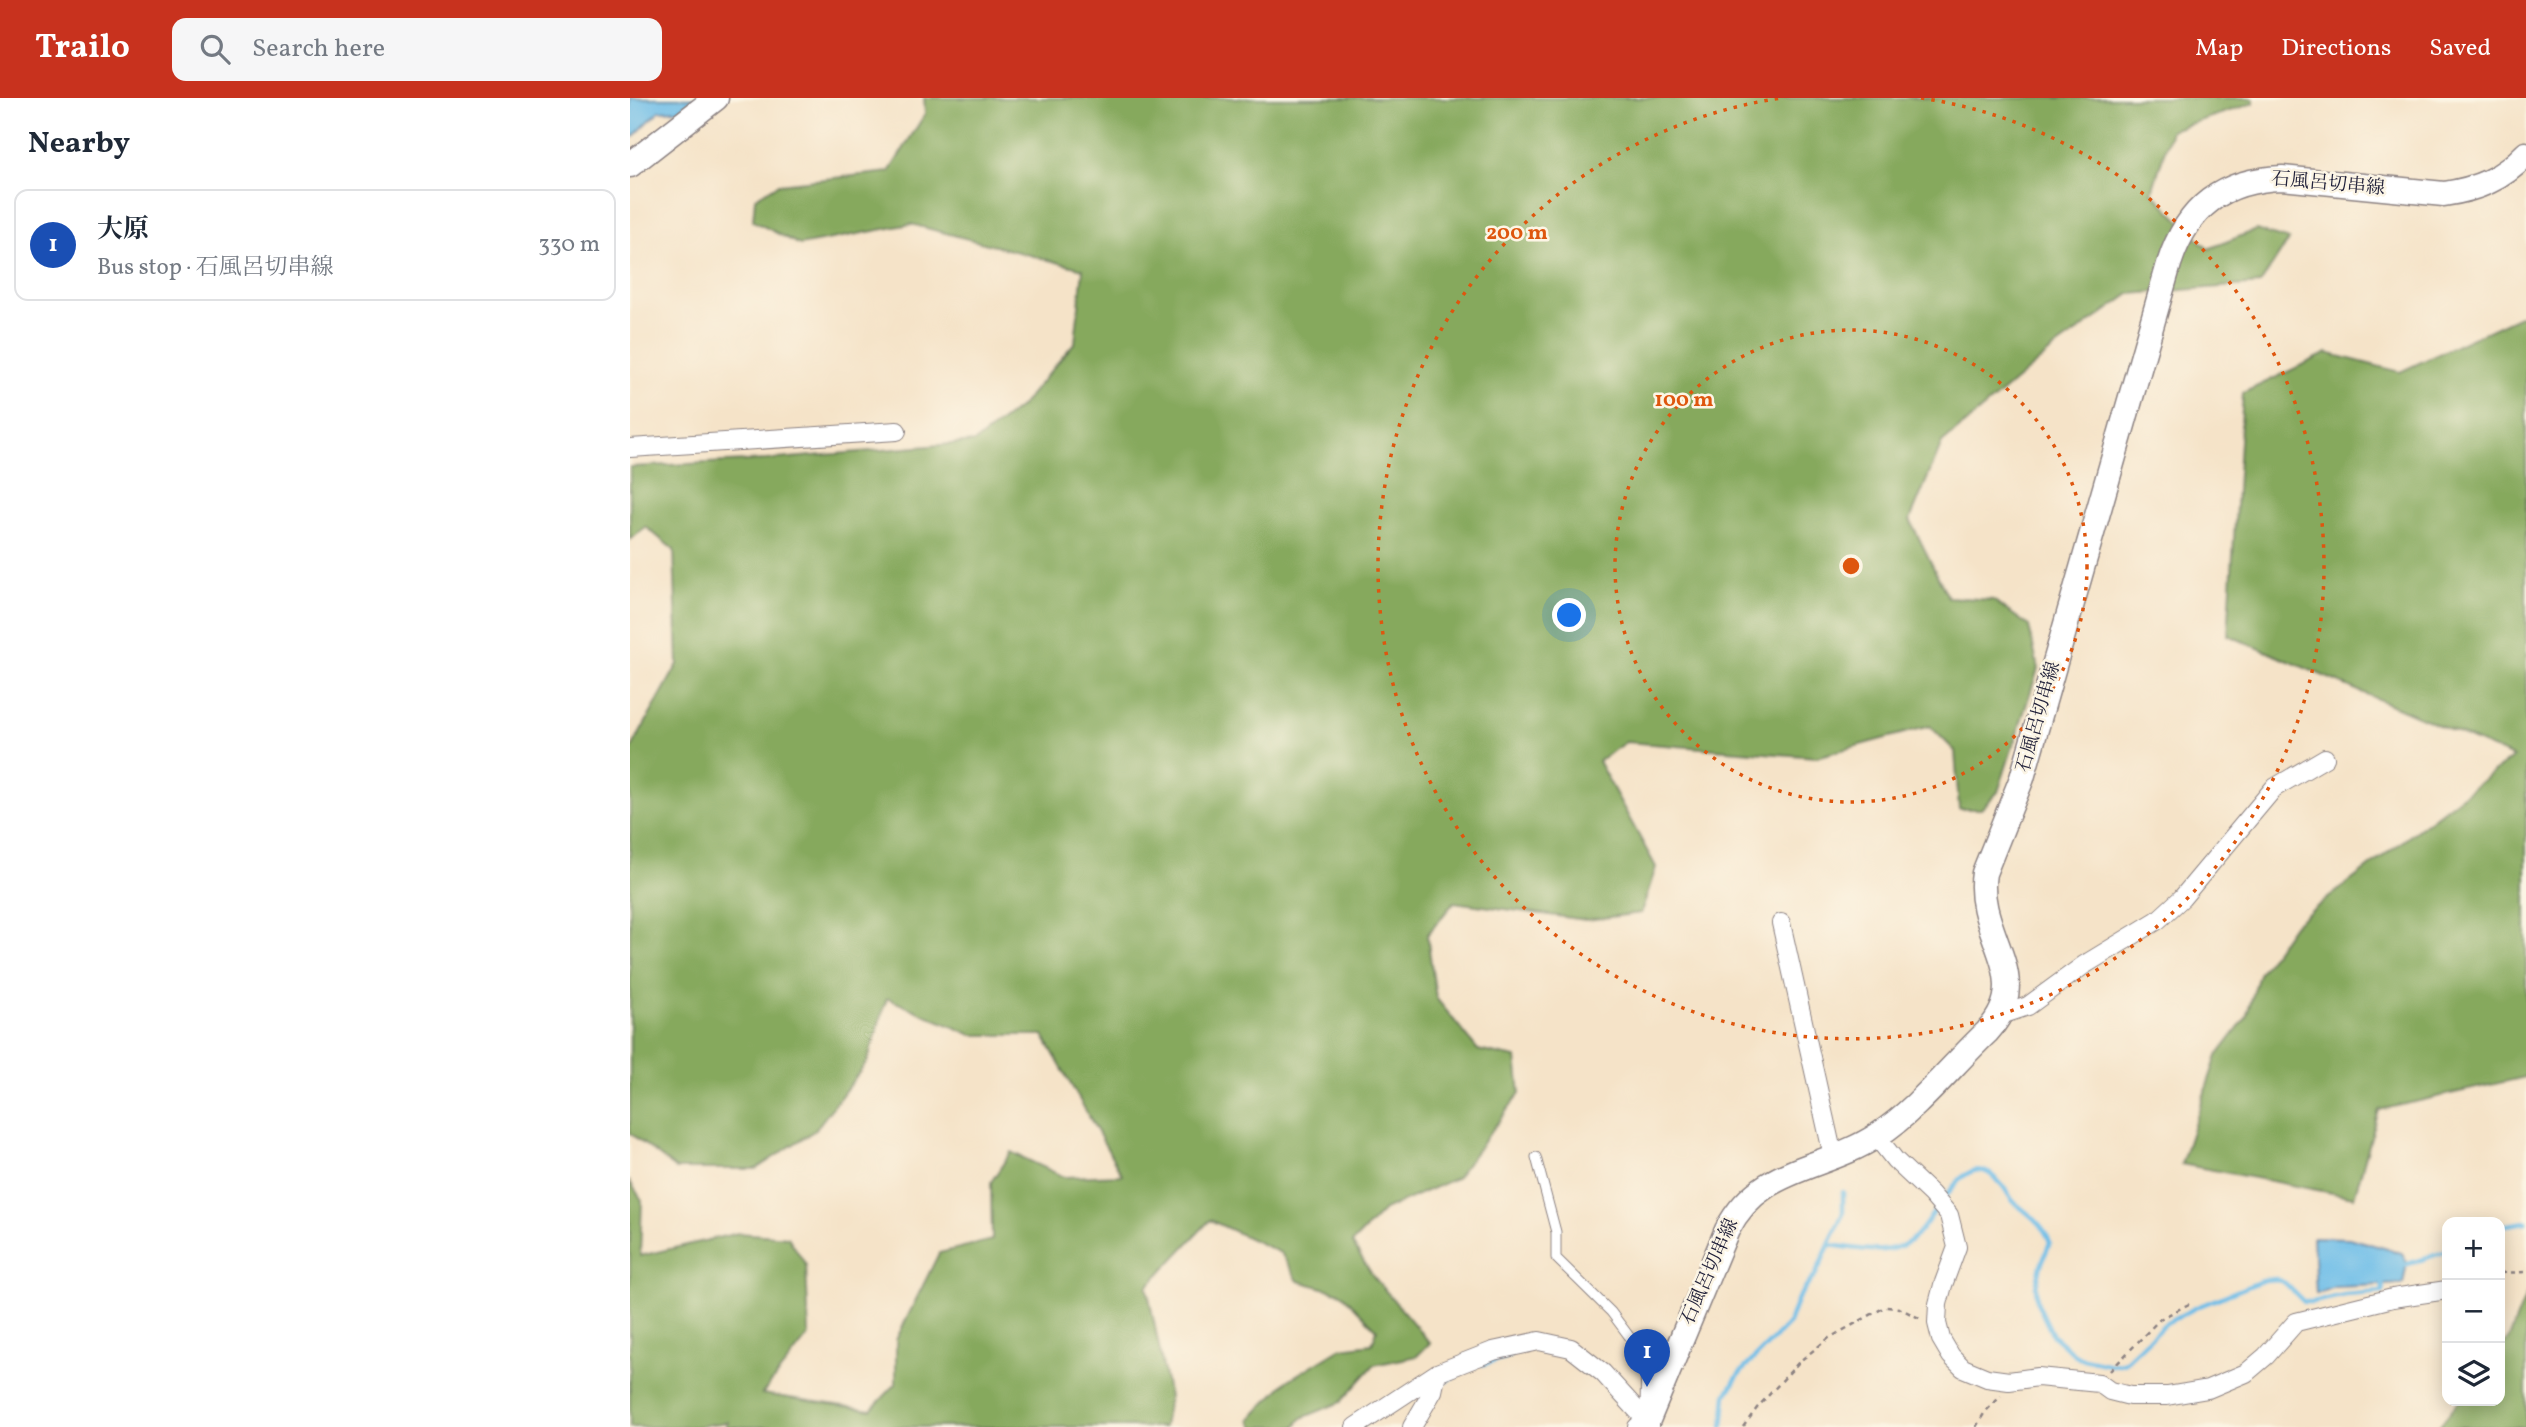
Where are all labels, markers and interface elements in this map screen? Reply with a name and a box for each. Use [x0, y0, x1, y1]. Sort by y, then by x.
search box [172, 18, 662, 81]
text: Trailo [35, 26, 130, 72]
icon: search [196, 30, 234, 68]
text: Search here [252, 31, 385, 67]
text: Map [2195, 32, 2243, 66]
text: Directions [2281, 32, 2391, 66]
text: Saved [2429, 32, 2491, 66]
text: Nearby [28, 123, 130, 165]
street label: 石風呂切串線 [2270, 166, 2386, 202]
text: 大原 [97, 212, 149, 248]
text: 200 m [1486, 219, 1548, 248]
text: 1 [48, 229, 58, 261]
text: 330 m [538, 229, 600, 261]
text: Bus stop · 石風呂切串線 [97, 252, 334, 284]
text: 100 m [1654, 386, 1714, 415]
centre of rings [1839, 554, 1863, 578]
your location [1552, 598, 1586, 632]
street label: 石風呂切串線 [2011, 659, 2067, 775]
street label: 石風呂切串線 [1675, 1215, 1745, 1329]
map controls [2442, 1217, 2505, 1406]
button: + [2442, 1217, 2505, 1280]
button: − [2442, 1280, 2505, 1343]
pin: 1 [1624, 1329, 1670, 1387]
button: layers [2442, 1343, 2505, 1406]

